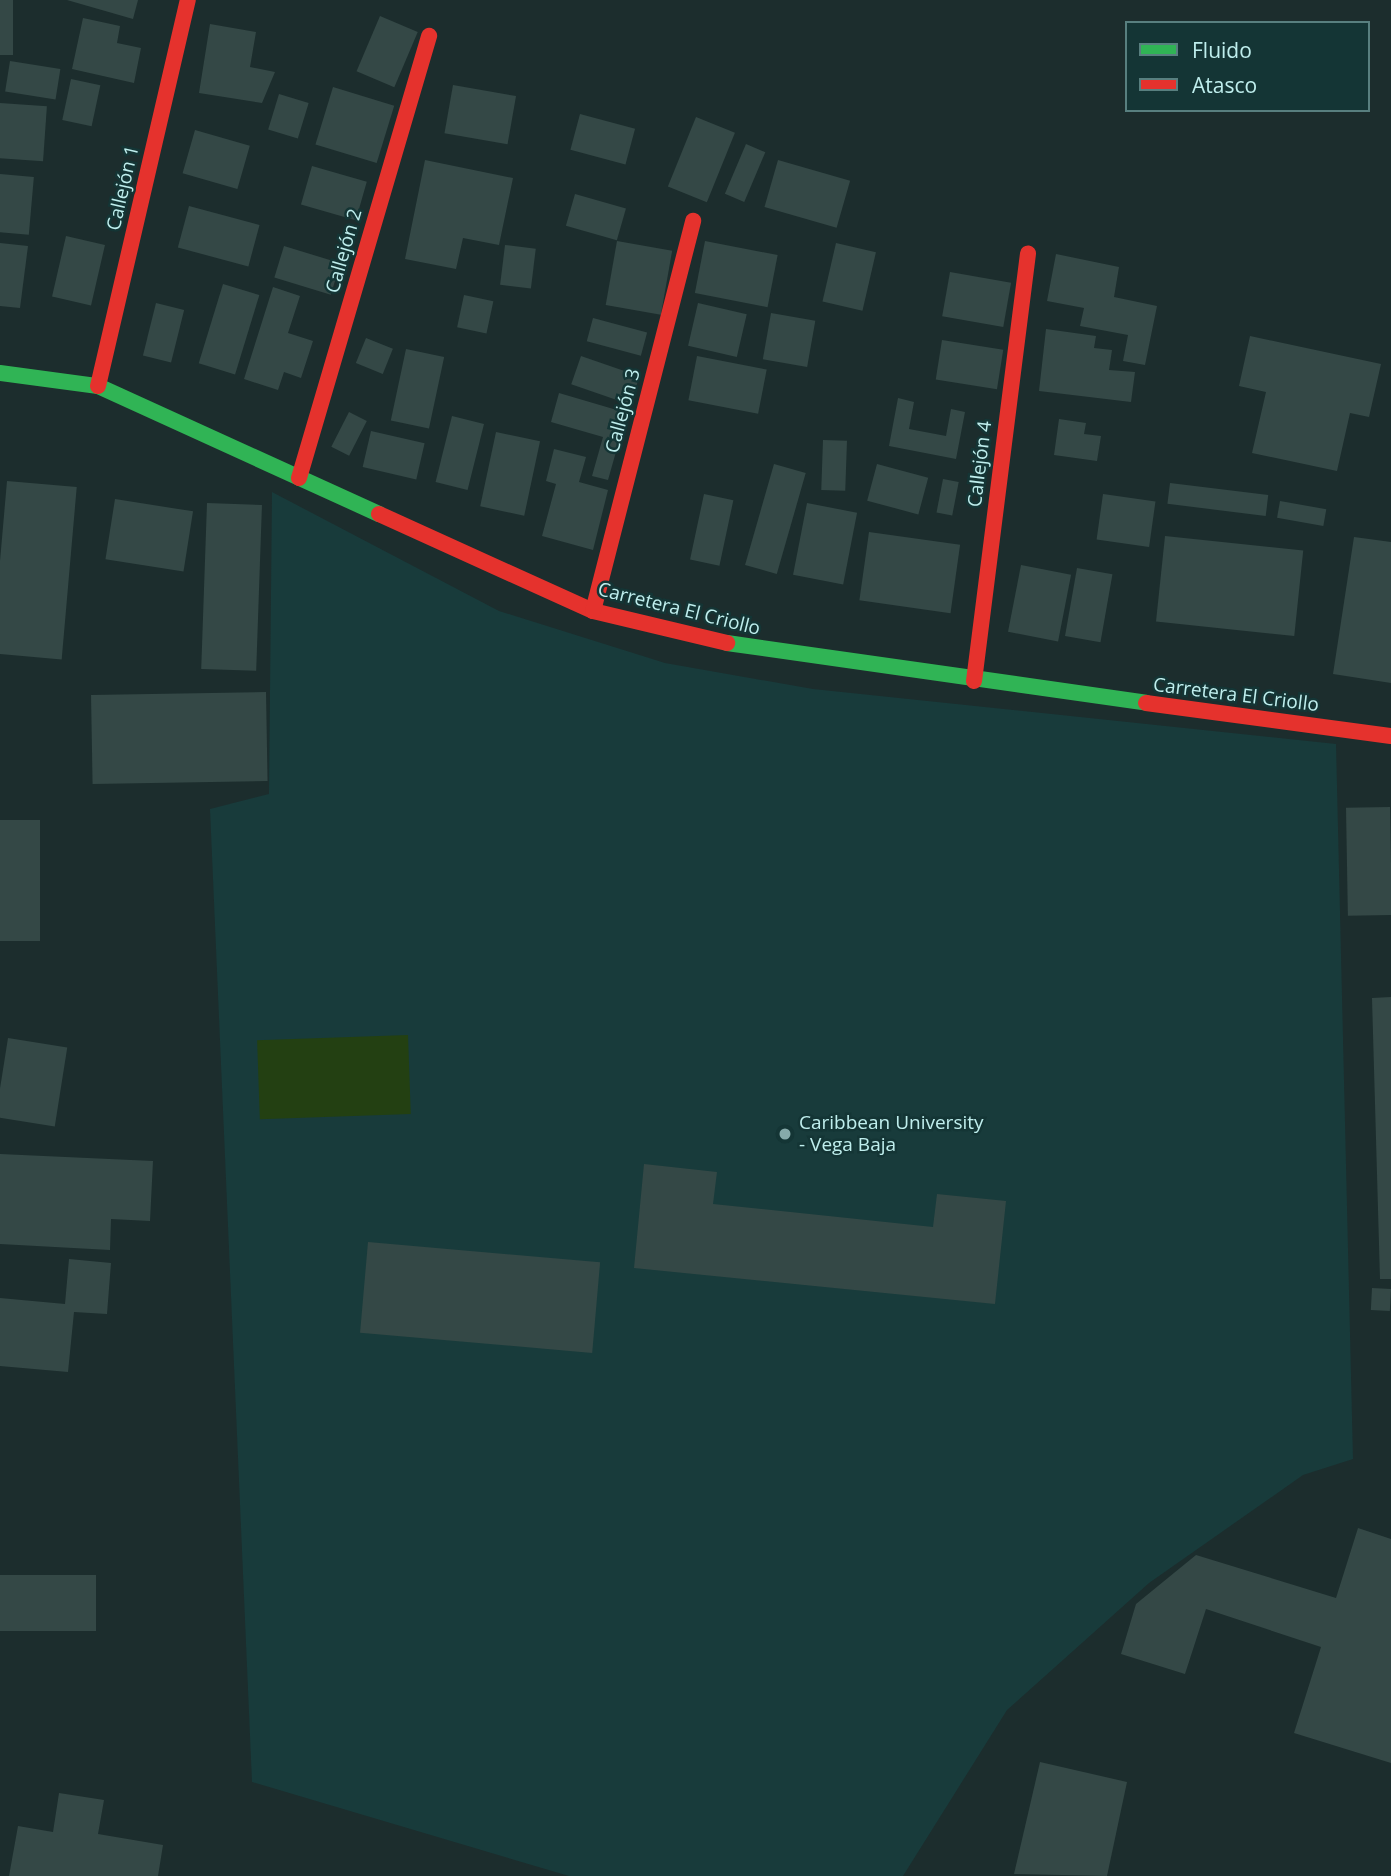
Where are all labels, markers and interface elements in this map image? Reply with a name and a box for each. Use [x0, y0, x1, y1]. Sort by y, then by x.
legend [1125, 21, 1370, 112]
text: Fluido [1192, 36, 1252, 64]
text: Atasco [1192, 71, 1257, 99]
street label: Callejón 1 [102, 143, 144, 233]
street label: Callejón 2 [321, 206, 367, 296]
street label: Callejón 3 [601, 366, 645, 456]
street label: Callejón 4 [963, 420, 997, 508]
street label: Carretera El Criollo [595, 578, 763, 640]
street label: Carretera El Criollo [1152, 674, 1320, 716]
place label: Caribbean University - Vega Baja [799, 1112, 984, 1156]
marker: Caribbean University - Vega Baja [777, 1126, 793, 1142]

